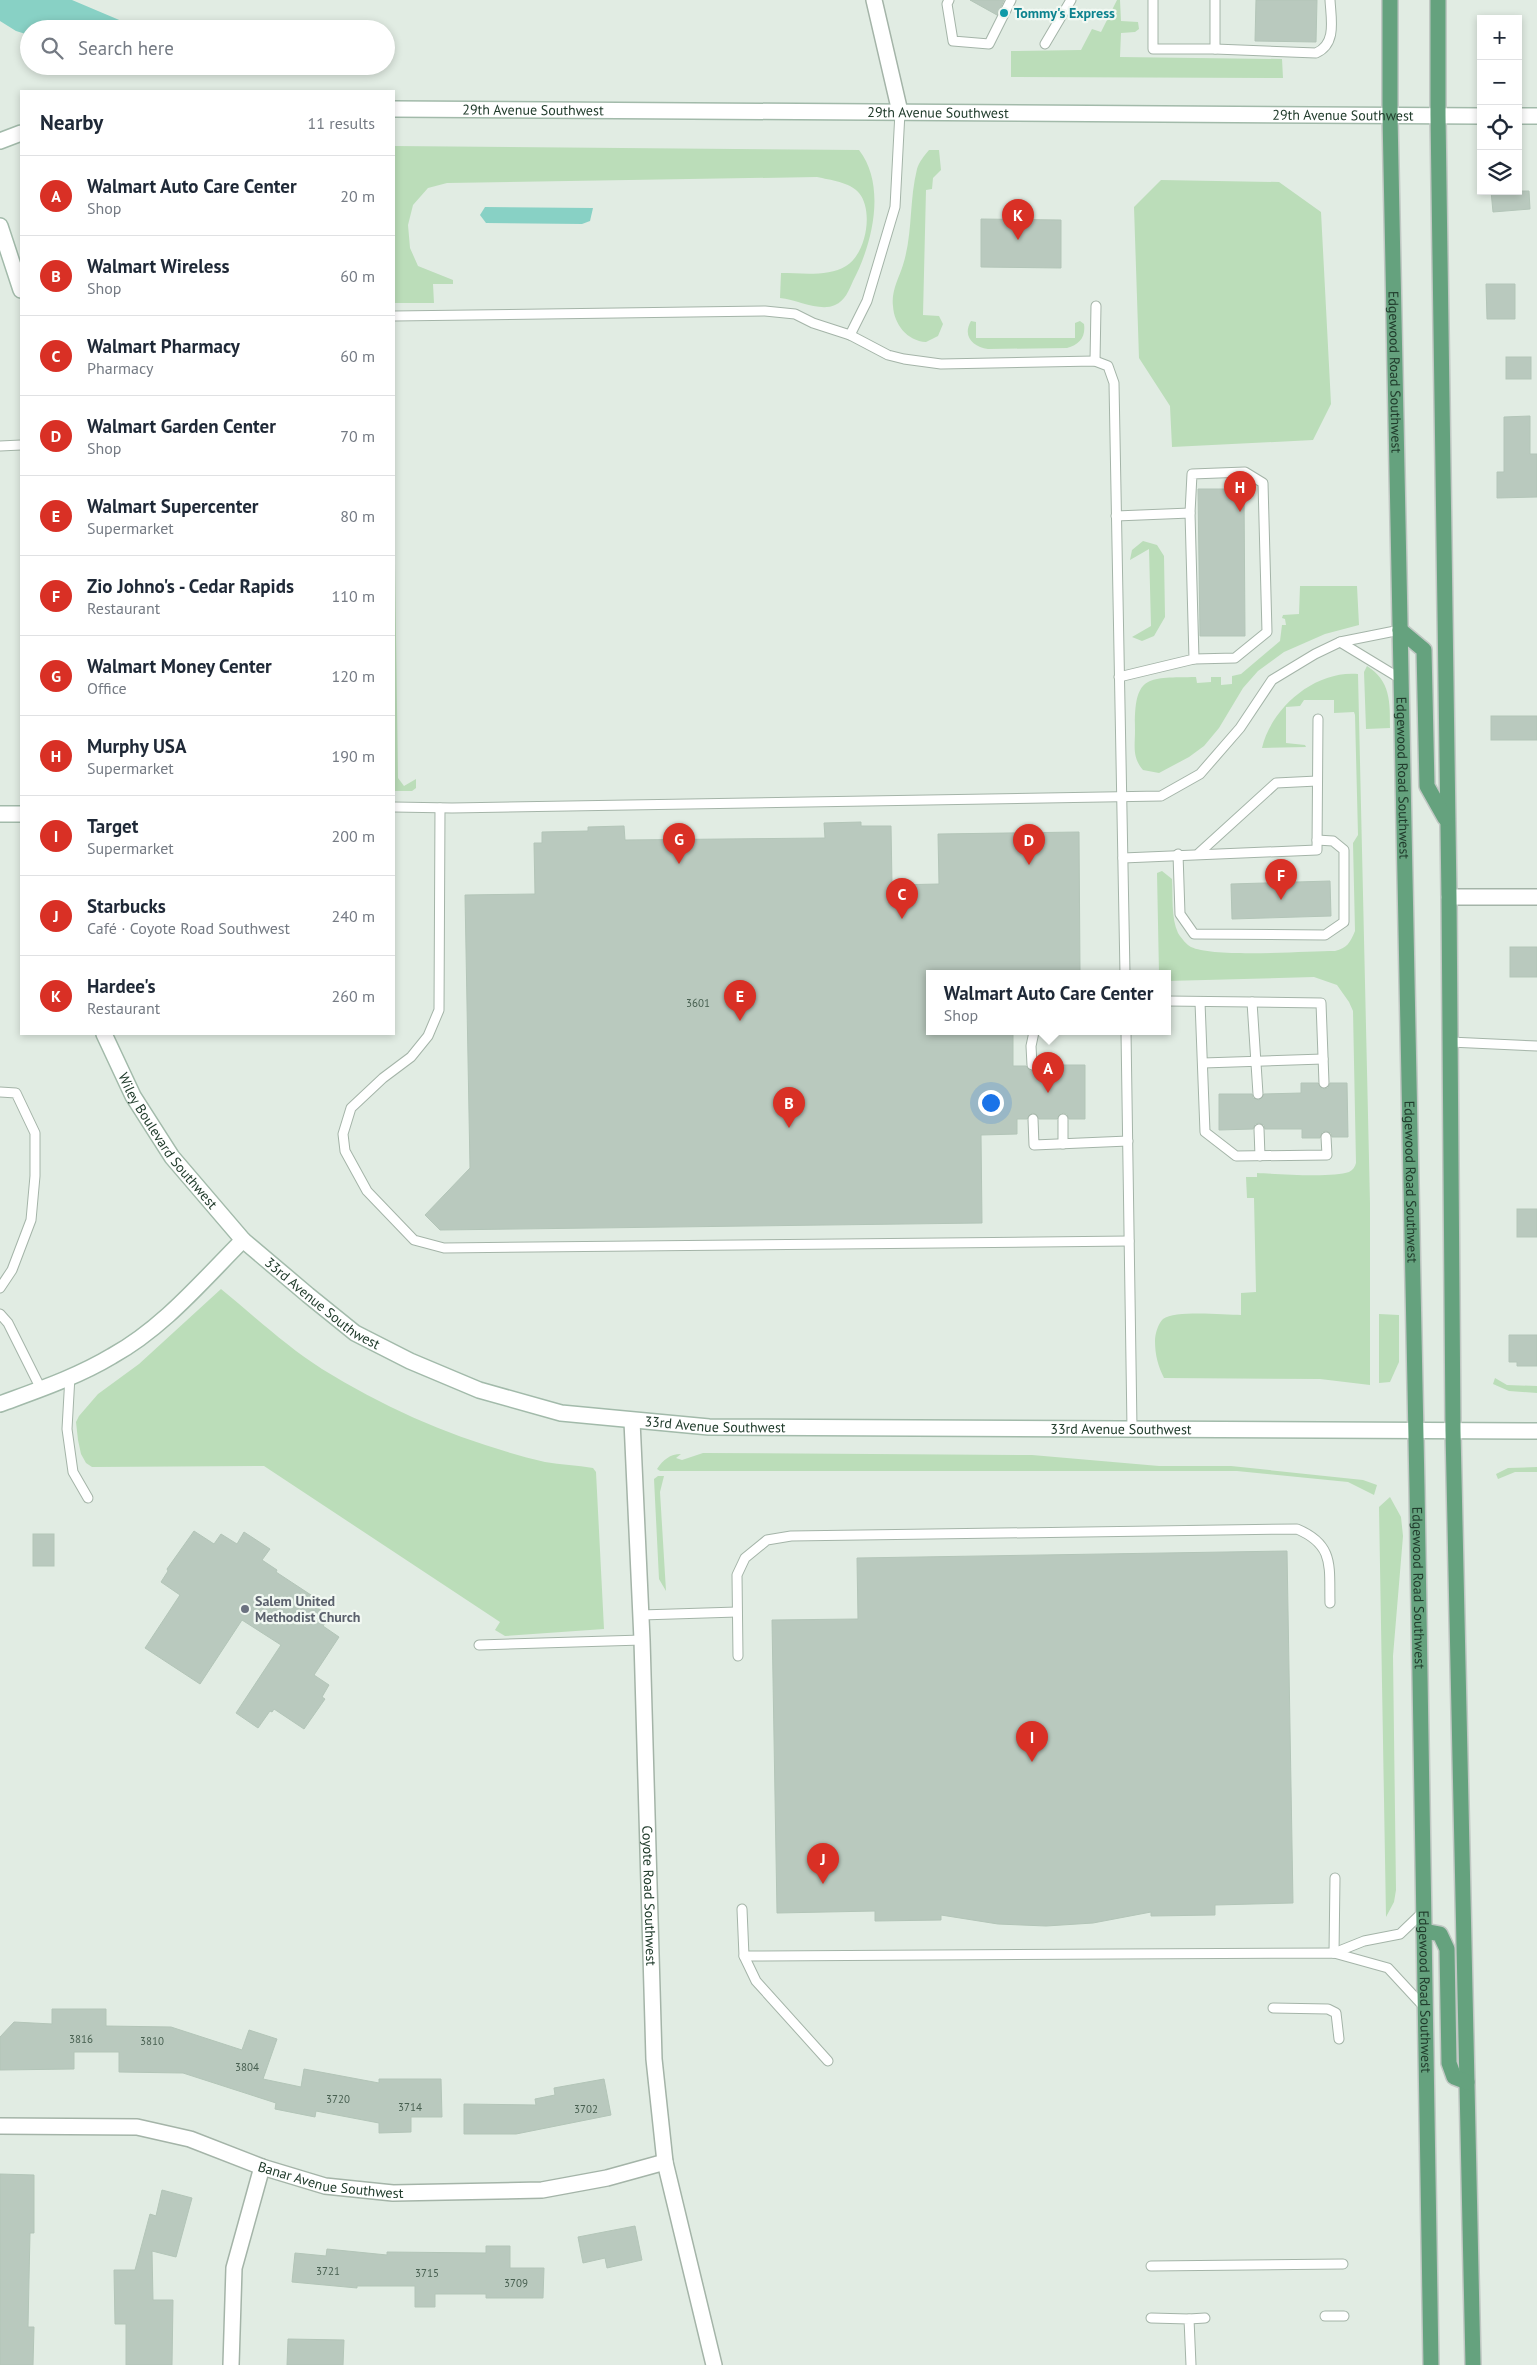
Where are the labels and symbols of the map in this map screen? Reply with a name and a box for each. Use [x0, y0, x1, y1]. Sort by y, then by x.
place label: Tommy's Express [1014, 4, 1115, 22]
marker: Tommy's Express [998, 7, 1010, 19]
street label: 29th Avenue Southwest [462, 100, 604, 119]
street label: 29th Avenue Southwest [867, 103, 1009, 122]
street label: 29th Avenue Southwest [1272, 106, 1414, 125]
pin: K [1002, 199, 1034, 240]
street label: Edgewood Road Southwest [1384, 291, 1406, 454]
pin: H [1224, 471, 1256, 512]
street label: Edgewood Road Southwest [1392, 697, 1414, 859]
pin: G [663, 823, 695, 864]
pin: D [1013, 824, 1045, 865]
pin: F [1265, 859, 1297, 900]
pin: C [886, 878, 918, 919]
pin: E [724, 980, 756, 1021]
house number: 3601 [686, 996, 710, 1010]
pin: A [1032, 1052, 1064, 1093]
street label: Wiley Boulevard Southwest [114, 1070, 222, 1213]
pin: B [773, 1087, 805, 1128]
your location [978, 1090, 1004, 1116]
street label: Edgewood Road Southwest [1400, 1100, 1422, 1263]
street label: 33rd Avenue Southwest [261, 1253, 383, 1353]
street label: 33rd Avenue Southwest [644, 1412, 786, 1436]
street label: 33rd Avenue Southwest [1050, 1420, 1192, 1438]
street label: Edgewood Road Southwest [1408, 1506, 1429, 1669]
place label: Salem United Methodist Church [255, 1592, 360, 1626]
marker: Salem United Methodist Church [239, 1603, 251, 1615]
pin: I [1016, 1721, 1048, 1762]
street label: Coyote Road Southwest [638, 1825, 660, 1966]
pin: J [807, 1843, 839, 1884]
street label: Edgewood Road Southwest [1415, 1910, 1435, 2073]
house number: 3816 [69, 2032, 93, 2046]
house number: 3810 [140, 2034, 164, 2048]
house number: 3804 [235, 2060, 259, 2074]
house number: 3720 [326, 2092, 350, 2106]
house number: 3714 [398, 2100, 422, 2114]
house number: 3702 [574, 2102, 598, 2116]
street label: Banar Avenue Southwest [256, 2157, 404, 2202]
house number: 3721 [316, 2264, 340, 2278]
house number: 3715 [415, 2266, 439, 2280]
house number: 3709 [504, 2276, 528, 2290]

